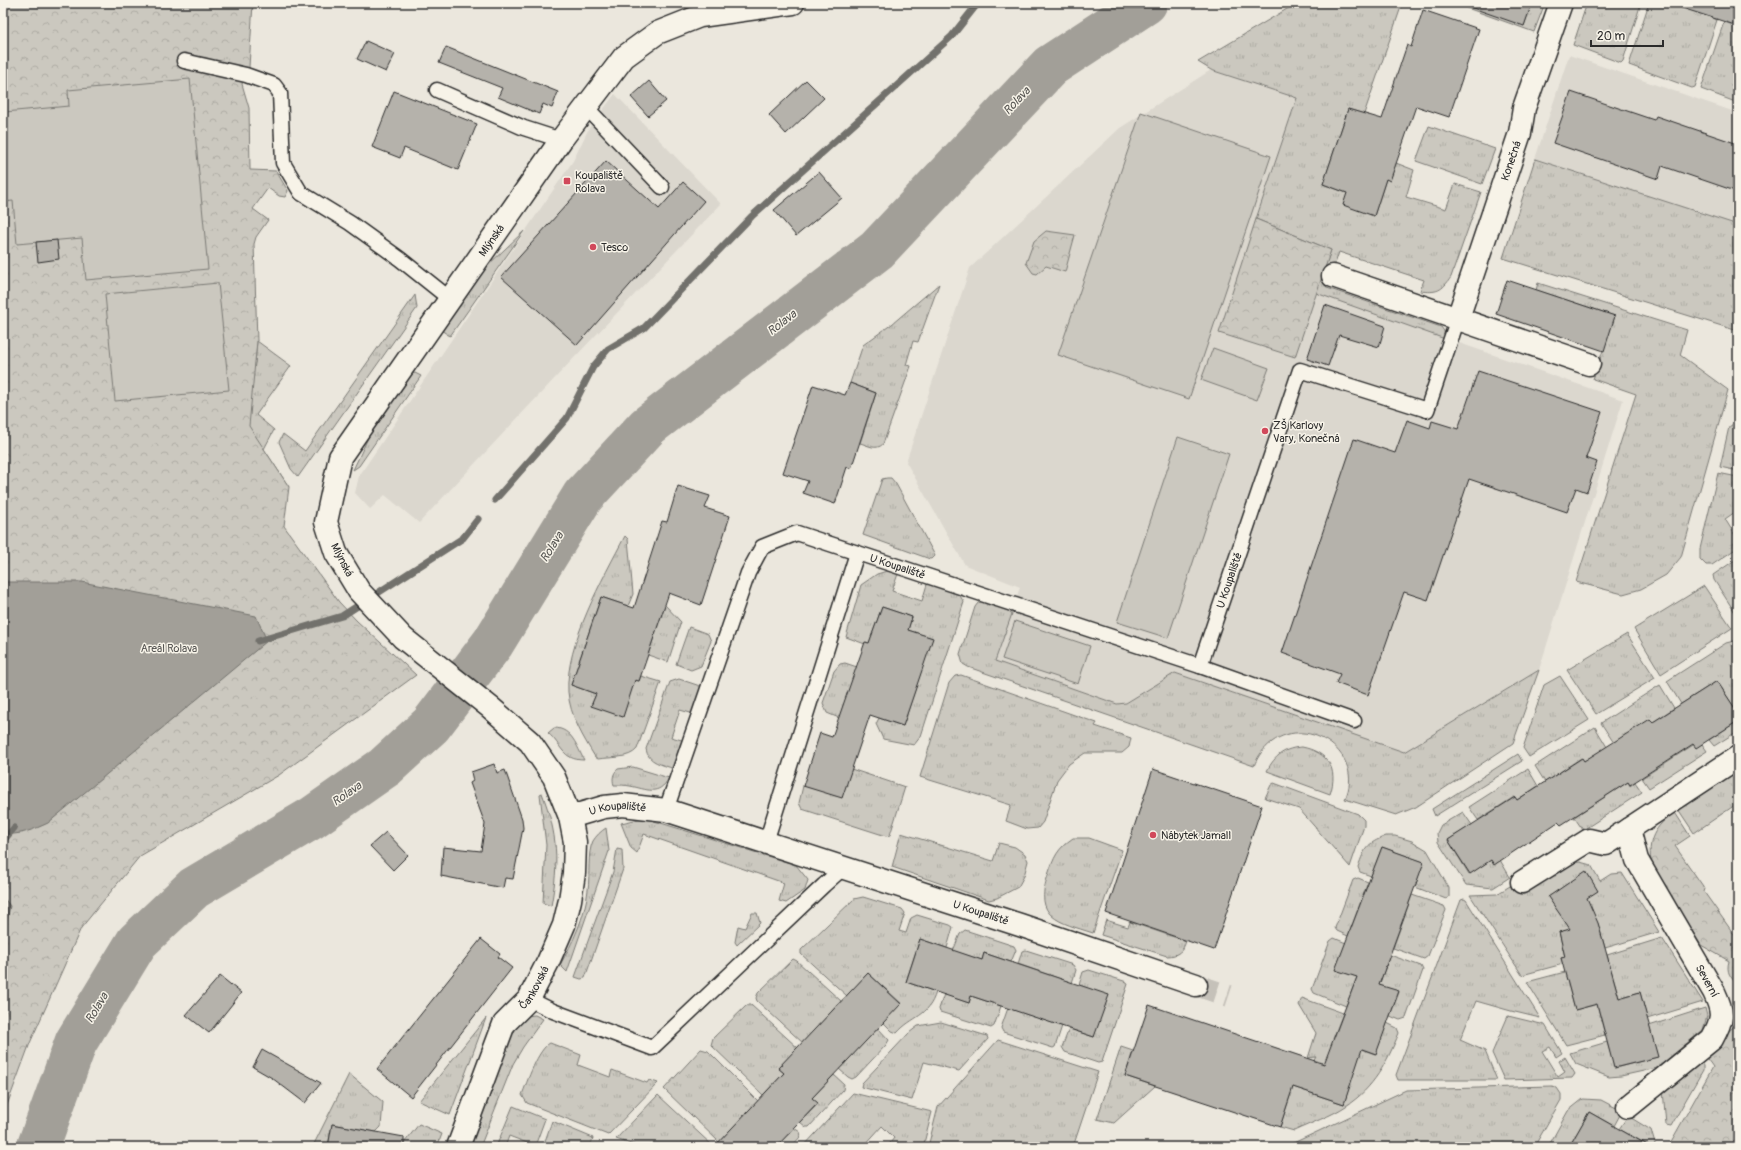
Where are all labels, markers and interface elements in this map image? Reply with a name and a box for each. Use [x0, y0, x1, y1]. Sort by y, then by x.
scale bar [1591, 22, 1663, 48]
text: 20 m [1597, 29, 1626, 44]
water label: Rolava [1000, 83, 1035, 118]
street label: Konečná [1498, 139, 1523, 182]
place label: Koupaliště Rolava [575, 169, 623, 195]
marker: Koupaliště Rolava [562, 176, 572, 186]
street label: Mlýnská [476, 222, 507, 259]
place label: Tesco [601, 241, 628, 254]
marker: Tesco [588, 242, 598, 252]
water label: Rolava [764, 306, 801, 339]
place label: ZŠ Karlovy Vary, Konečná [1273, 418, 1340, 445]
marker: ZŠ Karlovy Vary, Konečná [1260, 426, 1270, 436]
water label: Rolava [537, 528, 568, 565]
street label: Mlýnská [328, 541, 356, 579]
street label: U Koupaliště [868, 551, 927, 582]
street label: U Koupaliště [1214, 551, 1244, 610]
park label: Areál Rolava [141, 642, 197, 655]
water label: Rolava [329, 778, 366, 810]
street label: U Koupaliště [587, 798, 647, 818]
place label: Nábytek Jamall [1161, 829, 1231, 842]
marker: Nábytek Jamall [1148, 830, 1158, 840]
street label: U Koupaliště [951, 897, 1011, 927]
street label: Severní [1693, 962, 1721, 1000]
street label: Čankovská [516, 964, 551, 1012]
water label: Rolava [82, 989, 113, 1026]

